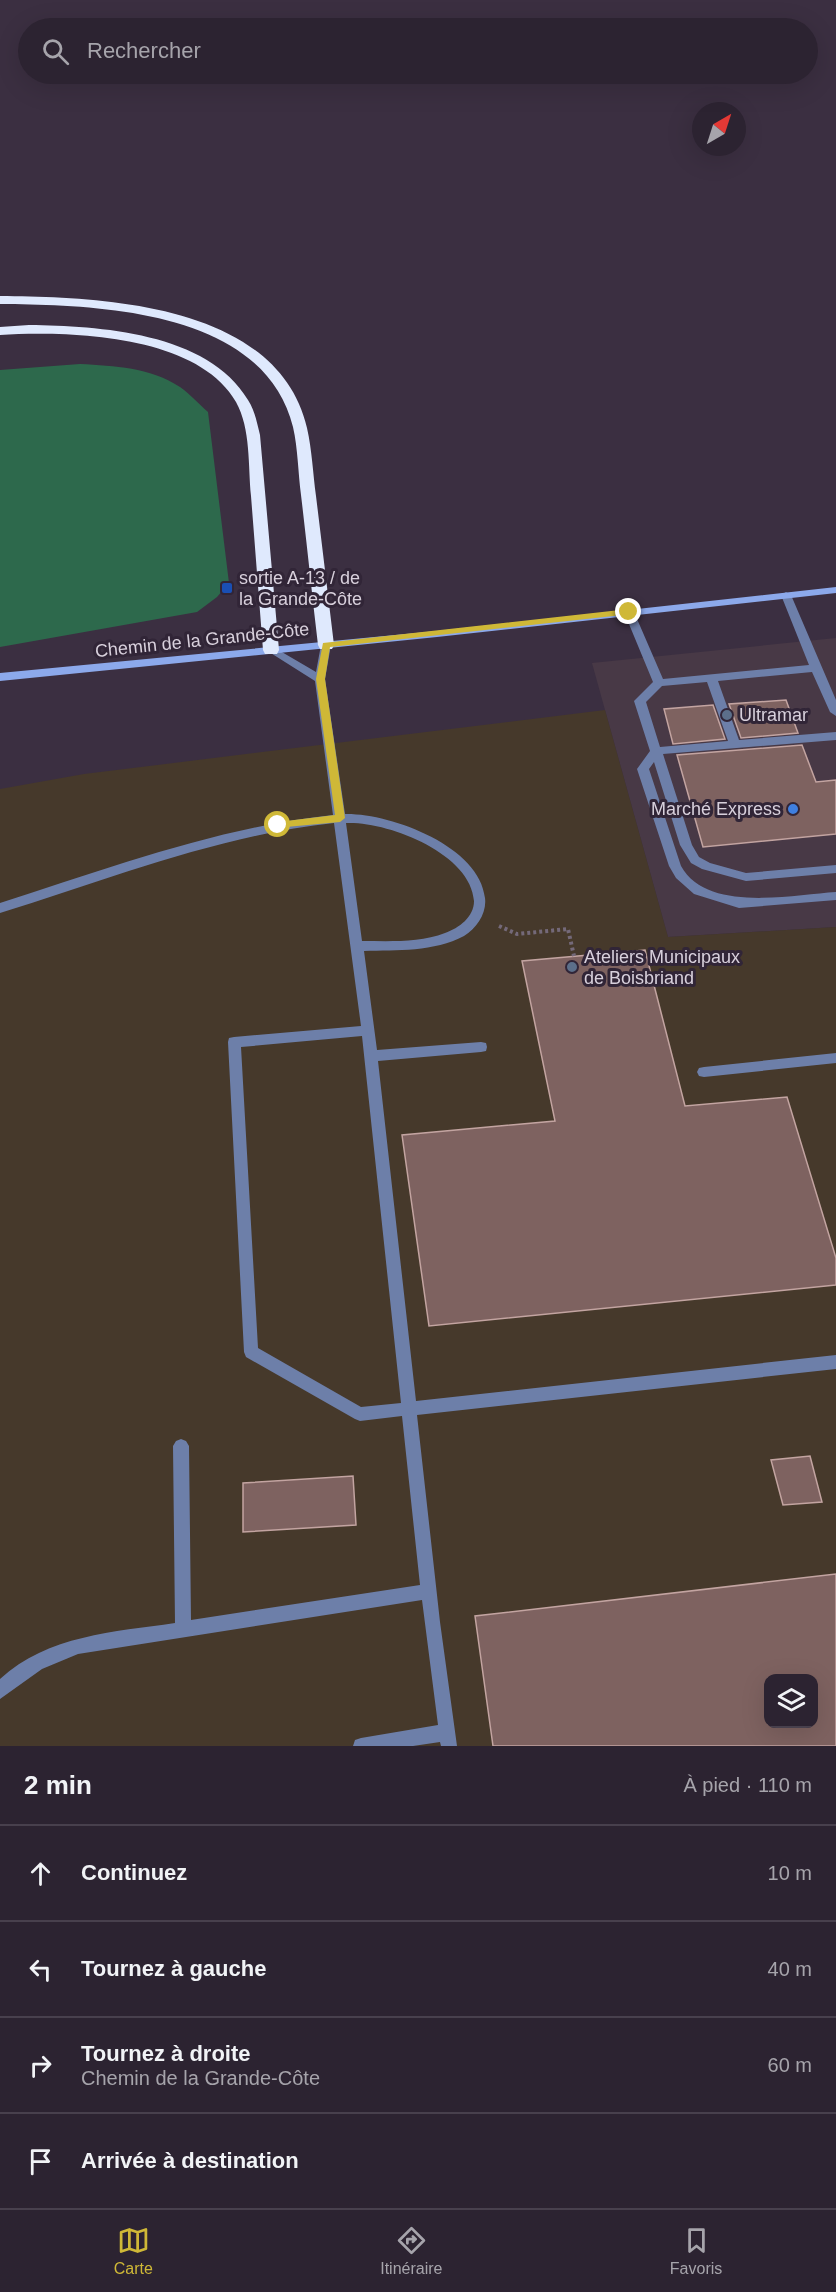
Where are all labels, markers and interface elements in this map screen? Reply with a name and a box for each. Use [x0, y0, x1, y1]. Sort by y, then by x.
search box [18, 18, 818, 84]
icon: search [39, 35, 72, 68]
text: Rechercher [87, 38, 201, 63]
north arrow [692, 102, 746, 156]
place label: sortie A-13 / de la Grande-Côte [239, 568, 362, 609]
marker: sortie A-13 / de la Grande-Côte [220, 581, 234, 595]
route end [615, 598, 641, 624]
street label: Chemin de la Grande-Côte [94, 619, 310, 661]
place label: Ultramar [739, 705, 808, 725]
marker: Ultramar [720, 708, 734, 722]
place label: Marché Express [651, 799, 781, 819]
marker: Marché Express [786, 802, 800, 816]
route start [264, 811, 290, 837]
place label: Ateliers Municipaux de Boisbriand [584, 947, 740, 988]
marker: Ateliers Municipaux de Boisbriand [565, 960, 579, 974]
map controls [764, 1674, 818, 1728]
button: layers [764, 1674, 818, 1728]
text: 2 min [24, 1770, 92, 1800]
text: À pied · 110 m [683, 1774, 812, 1796]
icon: ahead [24, 1857, 57, 1890]
text: Continuez [81, 1860, 187, 1885]
text: 10 m [768, 1862, 812, 1884]
icon: left [24, 1953, 57, 1986]
text: Tournez à gauche [81, 1956, 266, 1981]
text: 40 m [768, 1958, 812, 1980]
text: Tournez à droite [81, 2041, 251, 2066]
icon: right [24, 2049, 57, 2082]
text: 60 m [768, 2054, 812, 2076]
text: Chemin de la Grande-Côte [81, 2067, 320, 2089]
icon: arrive [24, 2145, 57, 2178]
text: Arrivée à destination [81, 2148, 299, 2173]
tab: Carte [114, 2224, 153, 2278]
tab: Itinéraire [380, 2224, 442, 2278]
tab: Favoris [670, 2224, 722, 2278]

